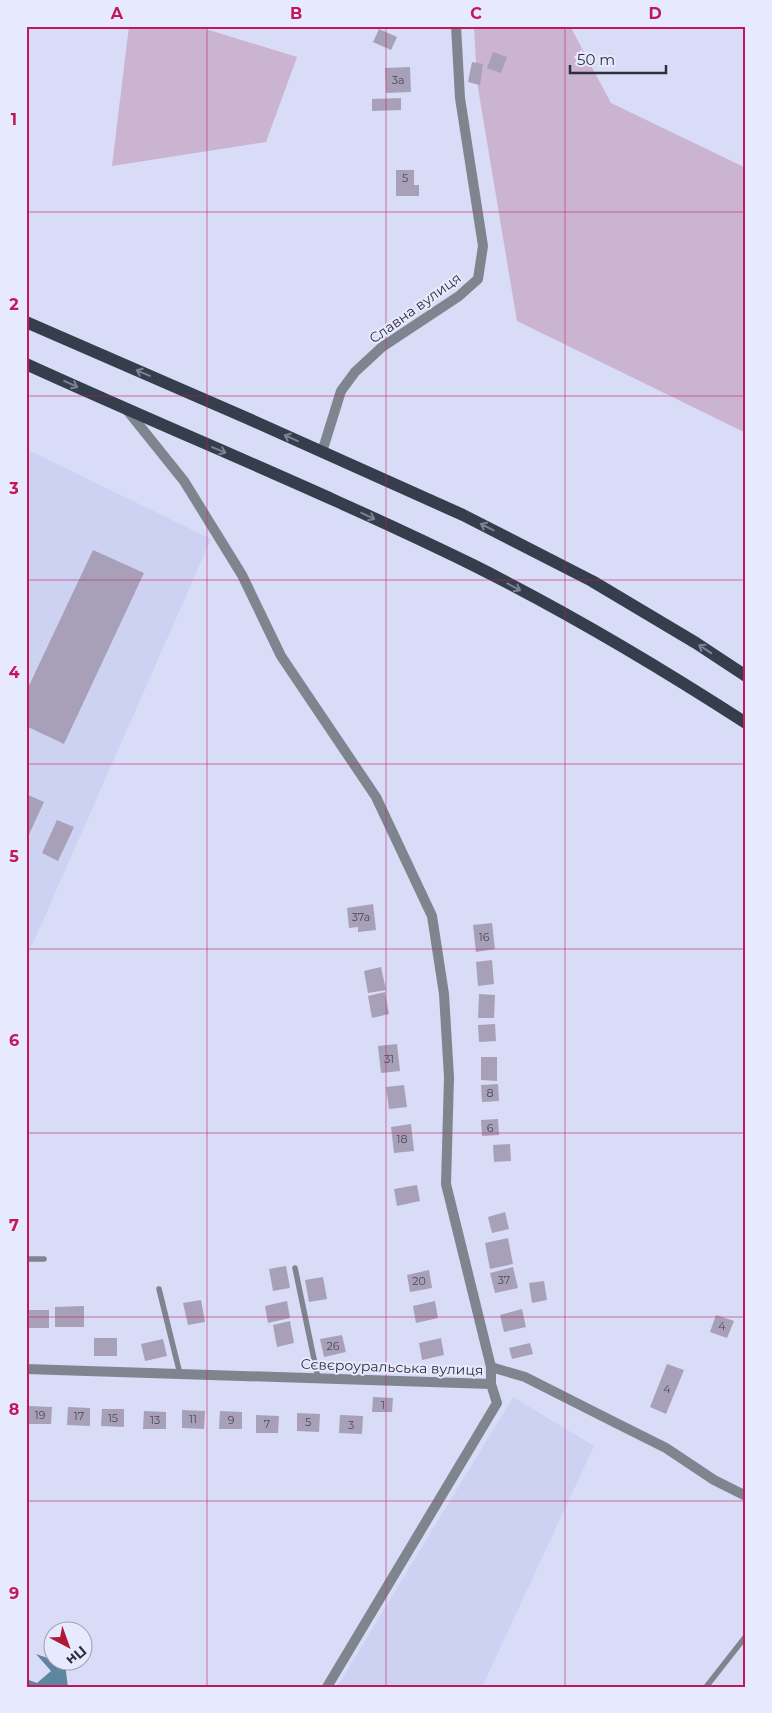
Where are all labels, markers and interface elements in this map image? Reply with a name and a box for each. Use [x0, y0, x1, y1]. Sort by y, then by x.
text: A [110, 4, 124, 23]
text: B [290, 4, 302, 23]
text: C [470, 4, 482, 23]
text: D [648, 4, 662, 23]
scale bar [570, 42, 666, 74]
text: 50 m [577, 50, 615, 69]
house number: 3а [392, 73, 404, 87]
text: 1 [11, 110, 17, 129]
house number: 5 [402, 171, 408, 185]
street label: Славна вулиця [366, 269, 464, 347]
text: 2 [9, 295, 19, 314]
one-way arrow [136, 367, 151, 377]
one-way arrow [63, 380, 78, 389]
one-way arrow [284, 433, 299, 443]
one-way arrow [211, 445, 226, 455]
text: 3 [8, 479, 19, 498]
one-way arrow [360, 512, 375, 521]
one-way arrow [480, 522, 495, 531]
one-way arrow [506, 583, 521, 592]
one-way arrow [698, 644, 712, 654]
text: 4 [8, 663, 20, 682]
text: 5 [9, 847, 19, 866]
house number: 37а [352, 910, 370, 924]
house number: 16 [479, 930, 490, 944]
text: 6 [9, 1031, 19, 1050]
house number: 31 [384, 1052, 394, 1066]
house number: 8 [486, 1086, 494, 1100]
house number: 6 [487, 1121, 494, 1135]
house number: 18 [397, 1132, 408, 1146]
text: 7 [9, 1216, 19, 1235]
house number: 37 [498, 1273, 510, 1287]
house number: 20 [412, 1274, 426, 1288]
house number: 4 [718, 1319, 726, 1333]
house number: 26 [327, 1339, 340, 1353]
street label: Сєвєроуральська вулиця [300, 1355, 484, 1379]
house number: 4 [663, 1382, 671, 1396]
house number: 1 [381, 1398, 385, 1412]
text: 8 [9, 1400, 19, 1419]
house number: 19 [35, 1408, 46, 1422]
house number: 17 [74, 1409, 84, 1423]
house number: 15 [108, 1411, 118, 1425]
house number: 11 [189, 1412, 197, 1426]
house number: 13 [150, 1413, 160, 1427]
house number: 9 [228, 1413, 235, 1427]
house number: 5 [305, 1415, 311, 1429]
house number: 7 [264, 1417, 270, 1431]
house number: 3 [348, 1418, 354, 1432]
text: 9 [9, 1584, 19, 1603]
north arrow [42, 1620, 92, 1670]
text: Пн [63, 1642, 90, 1670]

